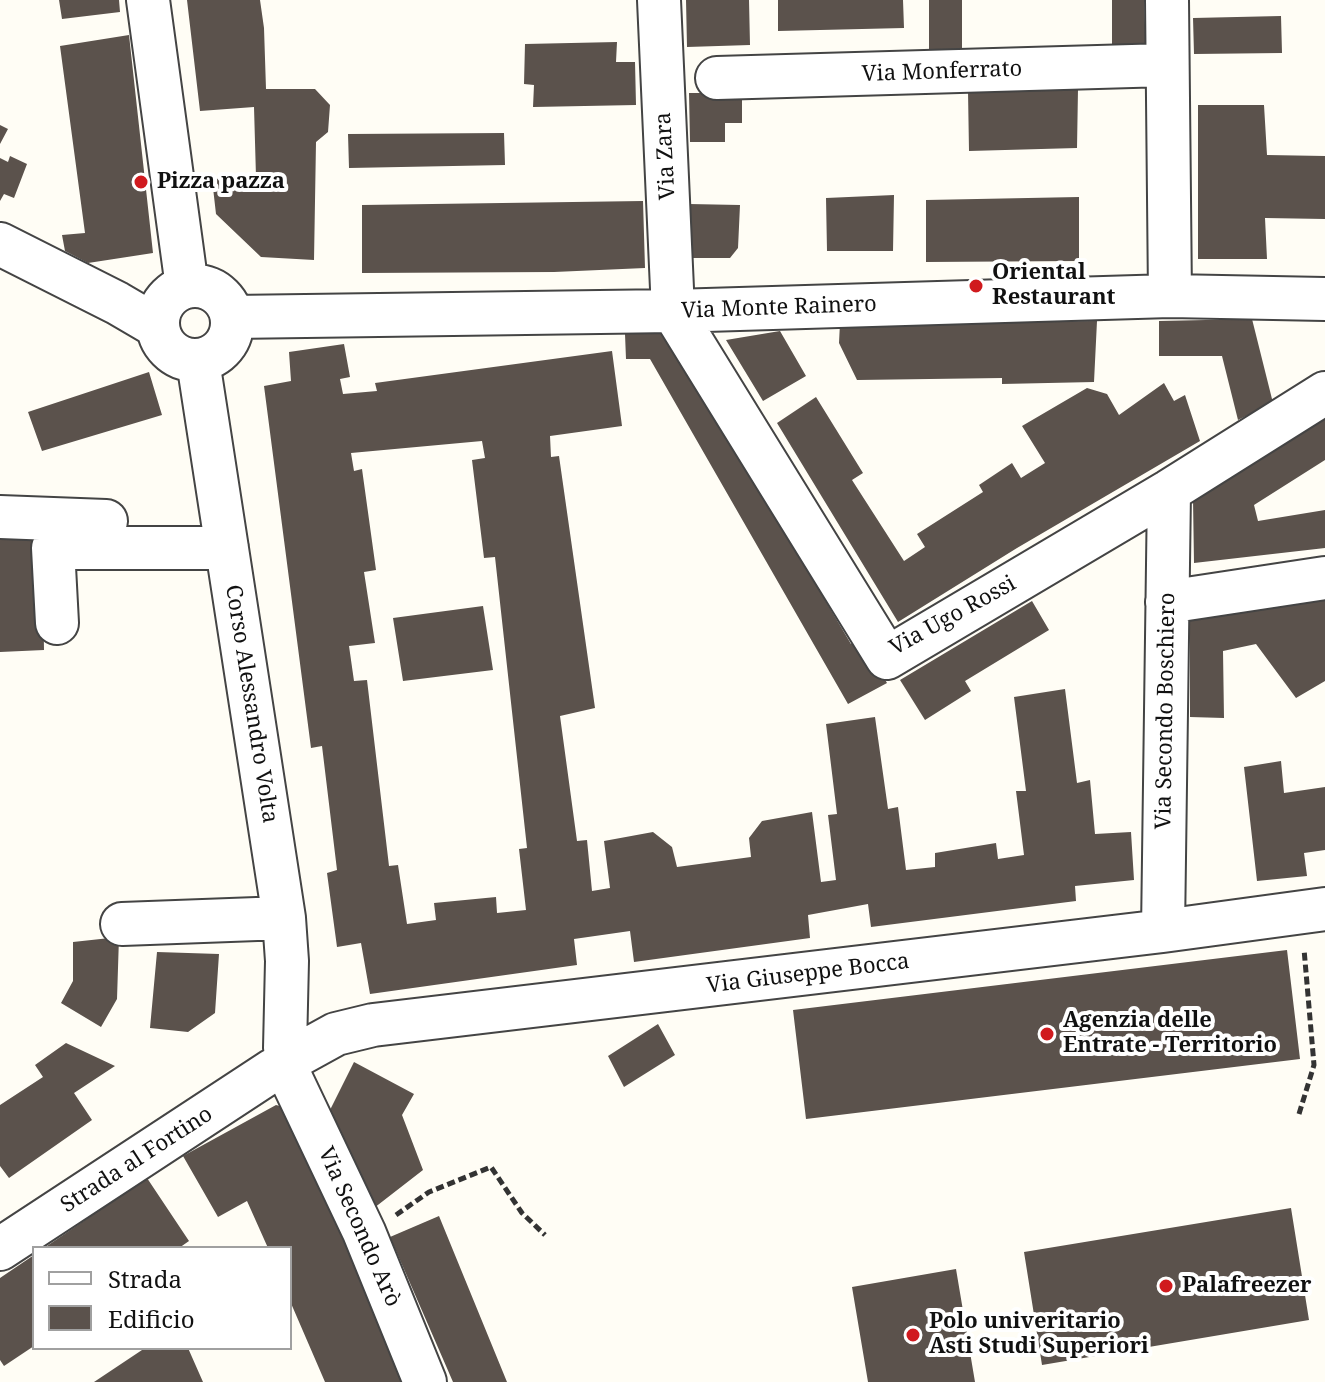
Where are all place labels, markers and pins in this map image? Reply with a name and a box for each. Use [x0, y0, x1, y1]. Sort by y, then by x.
place label: Pizza pazza [157, 169, 285, 195]
marker: Pizza pazza [132, 173, 150, 191]
place label: Oriental Restaurant [992, 260, 1115, 312]
marker: Oriental Restaurant [967, 277, 985, 295]
place label: Agenzia delle Entrate - Territorio [1063, 1008, 1277, 1060]
marker: Agenzia delle Entrate - Territorio [1038, 1025, 1056, 1043]
place label: Palafreezer [1182, 1273, 1312, 1299]
marker: Palafreezer [1157, 1277, 1175, 1295]
place label: Polo univeritario Asti Studi Superiori [929, 1309, 1149, 1360]
marker: Polo univeritario Asti Studi Superiori [904, 1326, 922, 1344]

